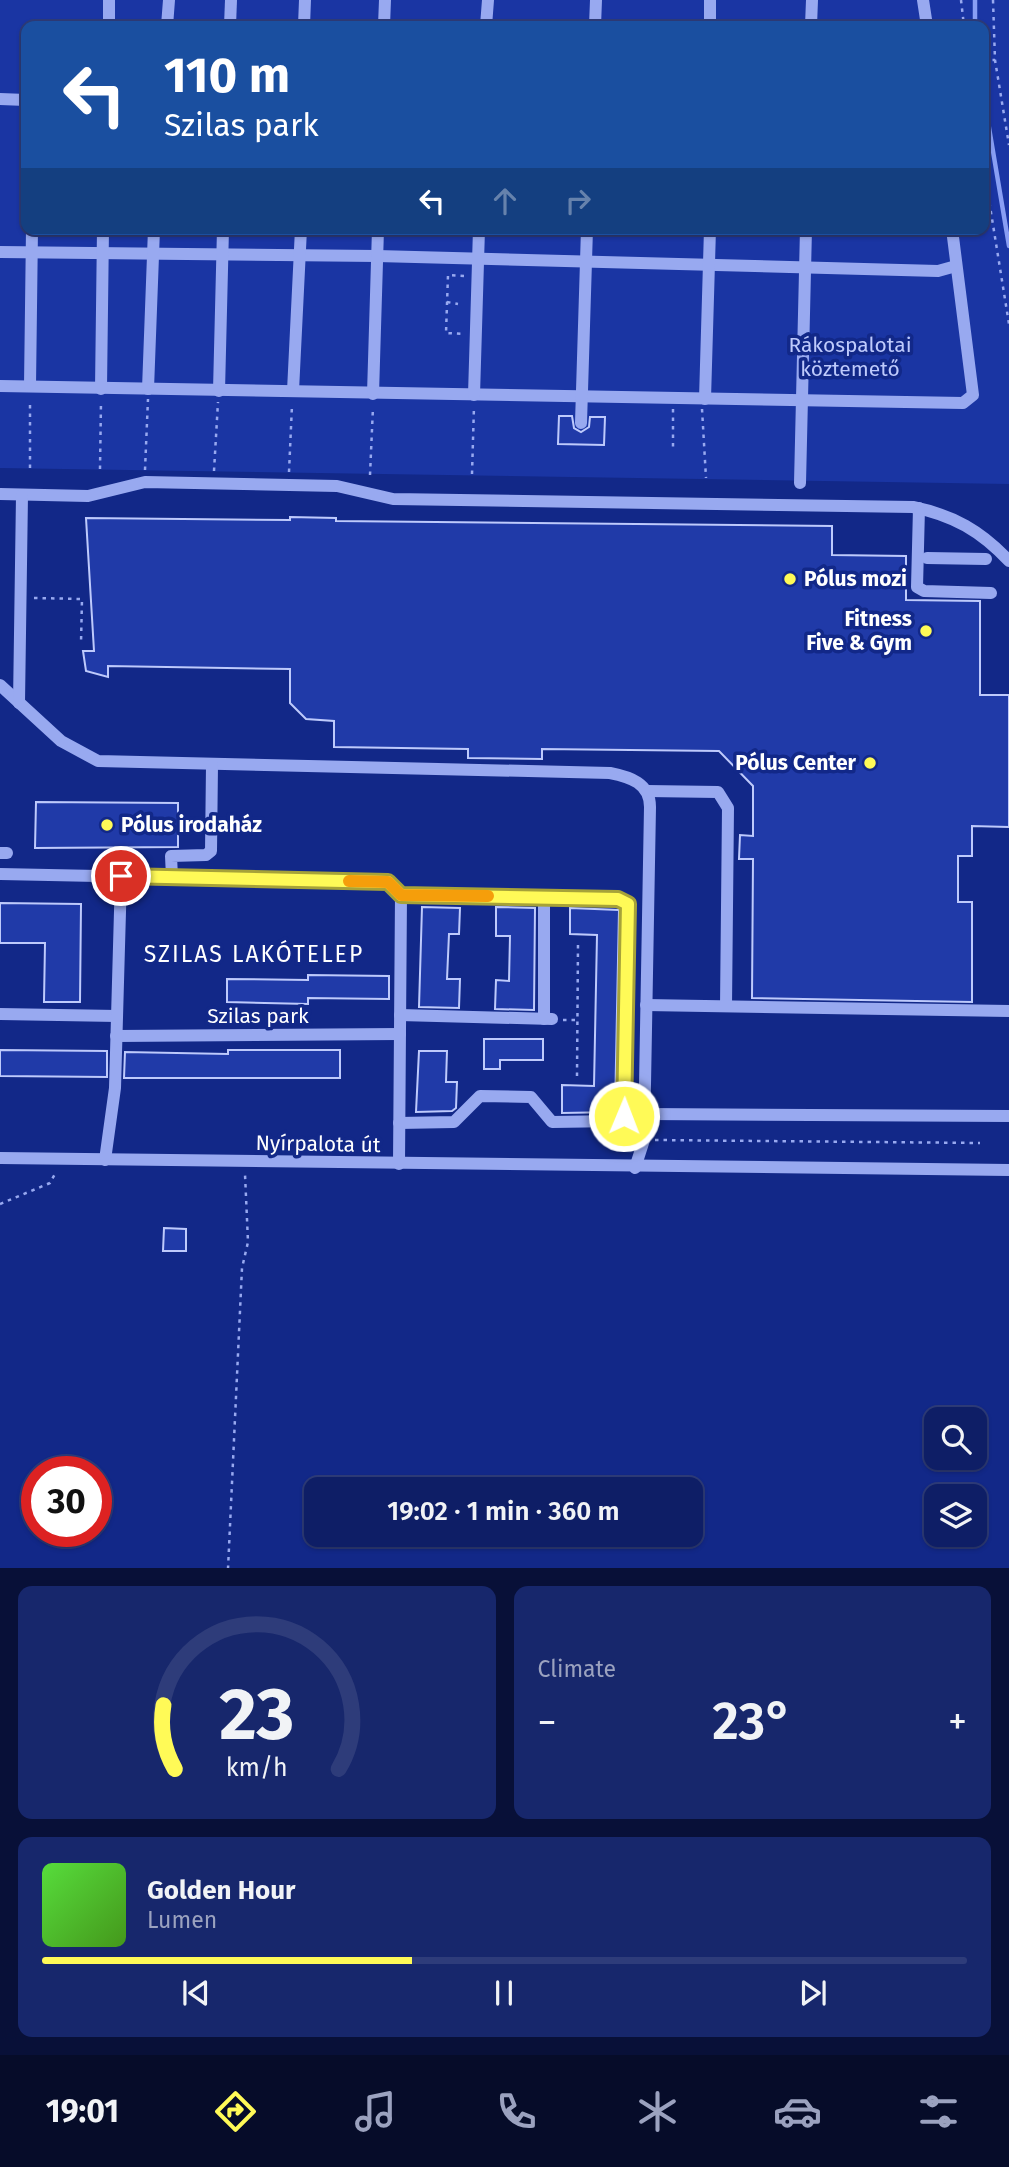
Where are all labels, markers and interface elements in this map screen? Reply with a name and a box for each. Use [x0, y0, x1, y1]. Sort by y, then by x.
text: 110 m [164, 46, 290, 105]
icon: left [49, 49, 140, 140]
text: Szilas park [164, 106, 319, 144]
icon: left [413, 182, 451, 220]
icon: ahead [486, 182, 524, 220]
icon: right [559, 182, 597, 220]
park label: Rákospalotai köztemető [788, 332, 912, 382]
place label: Pólus mozi [804, 566, 907, 592]
marker: Pólus mozi [782, 571, 798, 587]
place label: Fitness Five & Gym [806, 606, 912, 656]
marker: Fitness Five & Gym [918, 623, 934, 639]
place label: Pólus Center [735, 750, 857, 776]
marker: Pólus Center [862, 755, 878, 771]
place label: Pólus irodaház [121, 812, 262, 838]
marker: Pólus irodaház [99, 817, 115, 833]
pin [91, 846, 151, 906]
icon: arrive [102, 857, 140, 895]
district label: SZILAS LAKÓTELEP [144, 939, 364, 968]
street label: Szilas park [207, 1003, 309, 1029]
position arrow [587, 1079, 661, 1153]
street label: Nyírpalota út [255, 1130, 381, 1158]
map controls [924, 1407, 987, 1547]
button: search [924, 1407, 987, 1470]
speed limit sign: 30 [21, 1456, 112, 1547]
button: layers [924, 1484, 987, 1547]
text: 19:02 · 1 min · 360 m [387, 1496, 620, 1527]
text: Climate [538, 1655, 616, 1683]
text: 23 [219, 1671, 294, 1758]
text: 23° [712, 1690, 792, 1753]
text: − [538, 1699, 557, 1745]
text: + [948, 1699, 967, 1745]
text: km/h [226, 1752, 288, 1782]
text: Golden Hour [147, 1875, 295, 1906]
text: Lumen [147, 1906, 217, 1934]
icon: previous [177, 1974, 215, 2012]
icon: pause [485, 1974, 523, 2012]
icon: next [794, 1974, 832, 2012]
icon: directions [211, 2087, 260, 2136]
icon: music [351, 2087, 400, 2136]
icon: phone [492, 2087, 541, 2136]
icon: climate [633, 2087, 682, 2136]
icon: car [773, 2087, 822, 2136]
icon: filters [914, 2087, 963, 2136]
text: 19:01 [46, 2092, 119, 2130]

